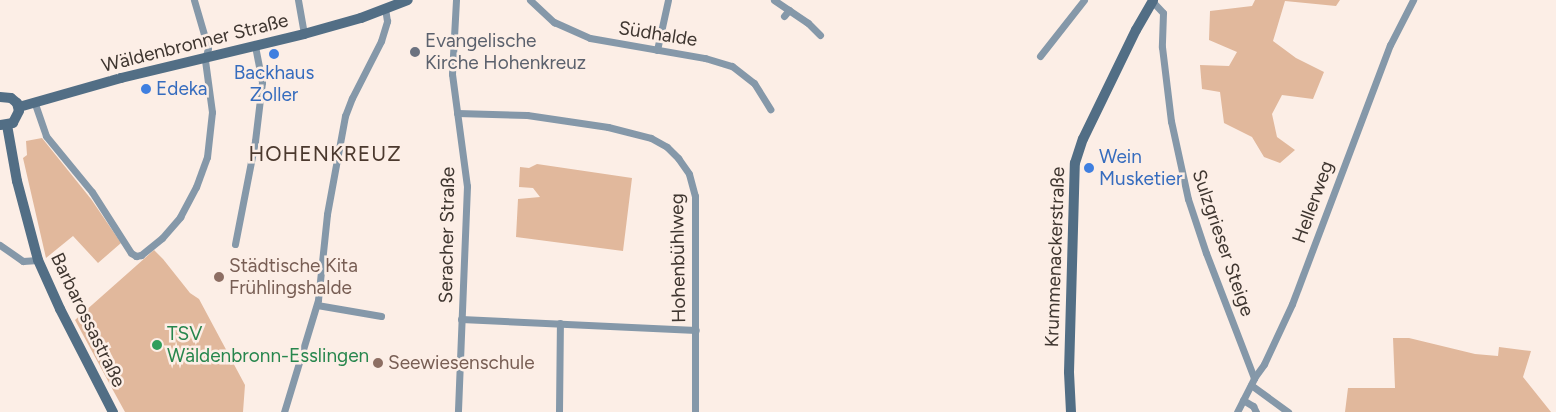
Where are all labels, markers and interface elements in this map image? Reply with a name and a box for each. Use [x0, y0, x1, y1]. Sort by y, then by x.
street label: Wäldenbronner Straße [99, 9, 291, 77]
street label: Südhalde [617, 17, 699, 51]
place label: Evangelische Kirche Hohenkreuz [425, 30, 586, 74]
marker: Evangelische Kirche Hohenkreuz [409, 46, 421, 58]
marker: Backhaus Zoller [268, 48, 280, 60]
place label: Backhaus Zoller [234, 62, 314, 106]
place label: Edeka [156, 78, 207, 100]
marker: Edeka [140, 83, 152, 95]
district label: HOHENKREUZ [247, 141, 403, 167]
place label: Wein Musketier [1099, 146, 1182, 190]
street label: Hellerweg [1288, 158, 1338, 246]
marker: Wein Musketier [1083, 162, 1095, 174]
street label: Krummenackerstraße [1040, 166, 1070, 348]
street label: Seracher Straße [434, 167, 460, 303]
street label: Sulzgrieser Steige [1187, 167, 1259, 319]
street label: Hohenbühlweg [665, 193, 691, 323]
street label: Barbarossastraße [46, 249, 130, 391]
place label: Städtische Kita Frühlingshalde [229, 255, 358, 299]
marker: Städtische Kita Frühlingshalde [213, 271, 225, 283]
place label: TSV Wäldenbronn-Esslingen [167, 323, 369, 367]
marker: TSV Wäldenbronn-Esslingen [151, 339, 163, 351]
place label: Seewiesenschule [388, 352, 535, 374]
marker: Seewiesenschule [372, 357, 384, 369]

